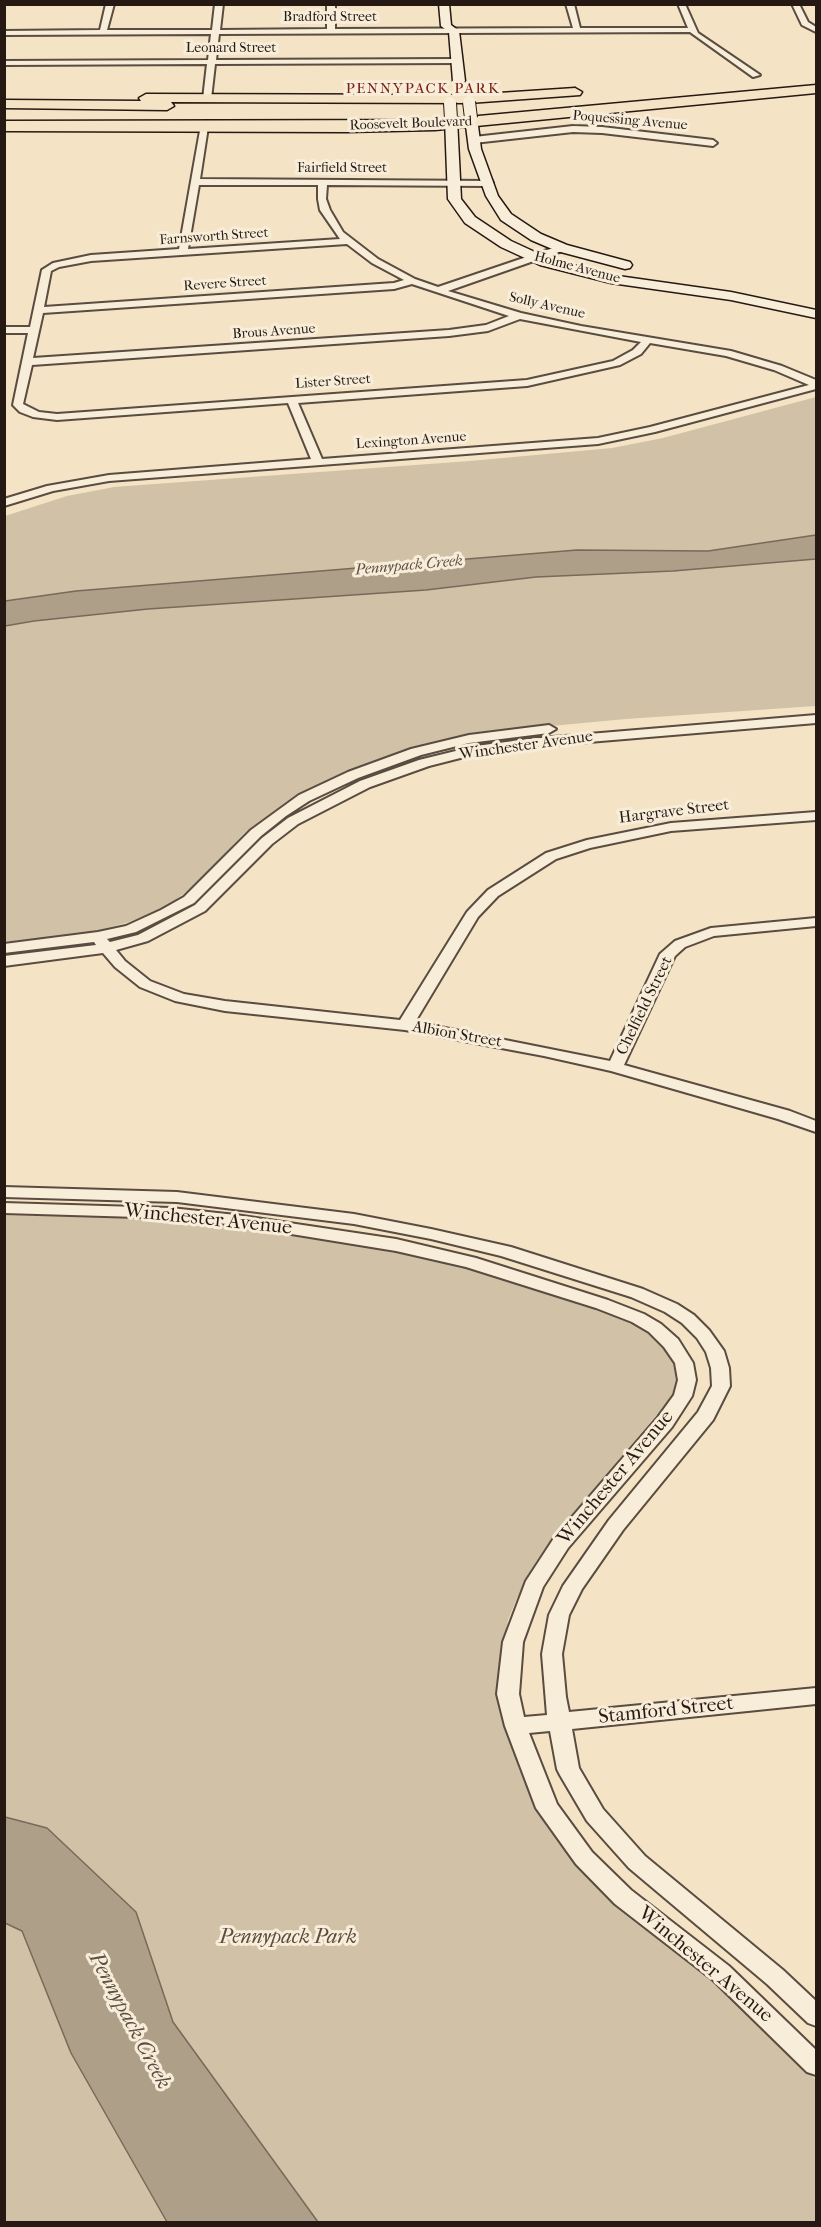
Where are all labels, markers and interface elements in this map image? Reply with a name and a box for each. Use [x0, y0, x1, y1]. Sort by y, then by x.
street label: Bradford Street [283, 10, 377, 26]
street label: Leonard Street [186, 41, 276, 57]
district label: PENNYPACK PARK [346, 80, 500, 98]
street label: Poquessing Avenue [572, 108, 688, 134]
street label: Roosevelt Boulevard [349, 113, 473, 135]
street label: Fairfield Street [297, 161, 387, 177]
street label: Farnsworth Street [159, 225, 269, 249]
street label: Holme Avenue [532, 248, 622, 288]
street label: Revere Street [183, 273, 267, 295]
street label: Solly Avenue [507, 289, 587, 323]
street label: Brous Avenue [232, 321, 316, 343]
street label: Lister Street [295, 371, 371, 393]
street label: Lexington Avenue [355, 429, 467, 453]
water label: Pennypack Creek [354, 552, 464, 580]
street label: Winchester Avenue [458, 727, 594, 765]
street label: Hargrave Street [618, 796, 730, 828]
street label: Chelfield Street [613, 954, 677, 1058]
street label: Albion Street [411, 1018, 503, 1052]
street label: Winchester Avenue [123, 1199, 293, 1241]
street label: Winchester Avenue [553, 1406, 679, 1550]
street label: Stamford Street [597, 1692, 735, 1730]
street label: Winchester Avenue [633, 1902, 777, 2028]
park label: Pennypack Park [219, 1926, 357, 1950]
water label: Pennypack Creek [82, 1948, 176, 2094]

